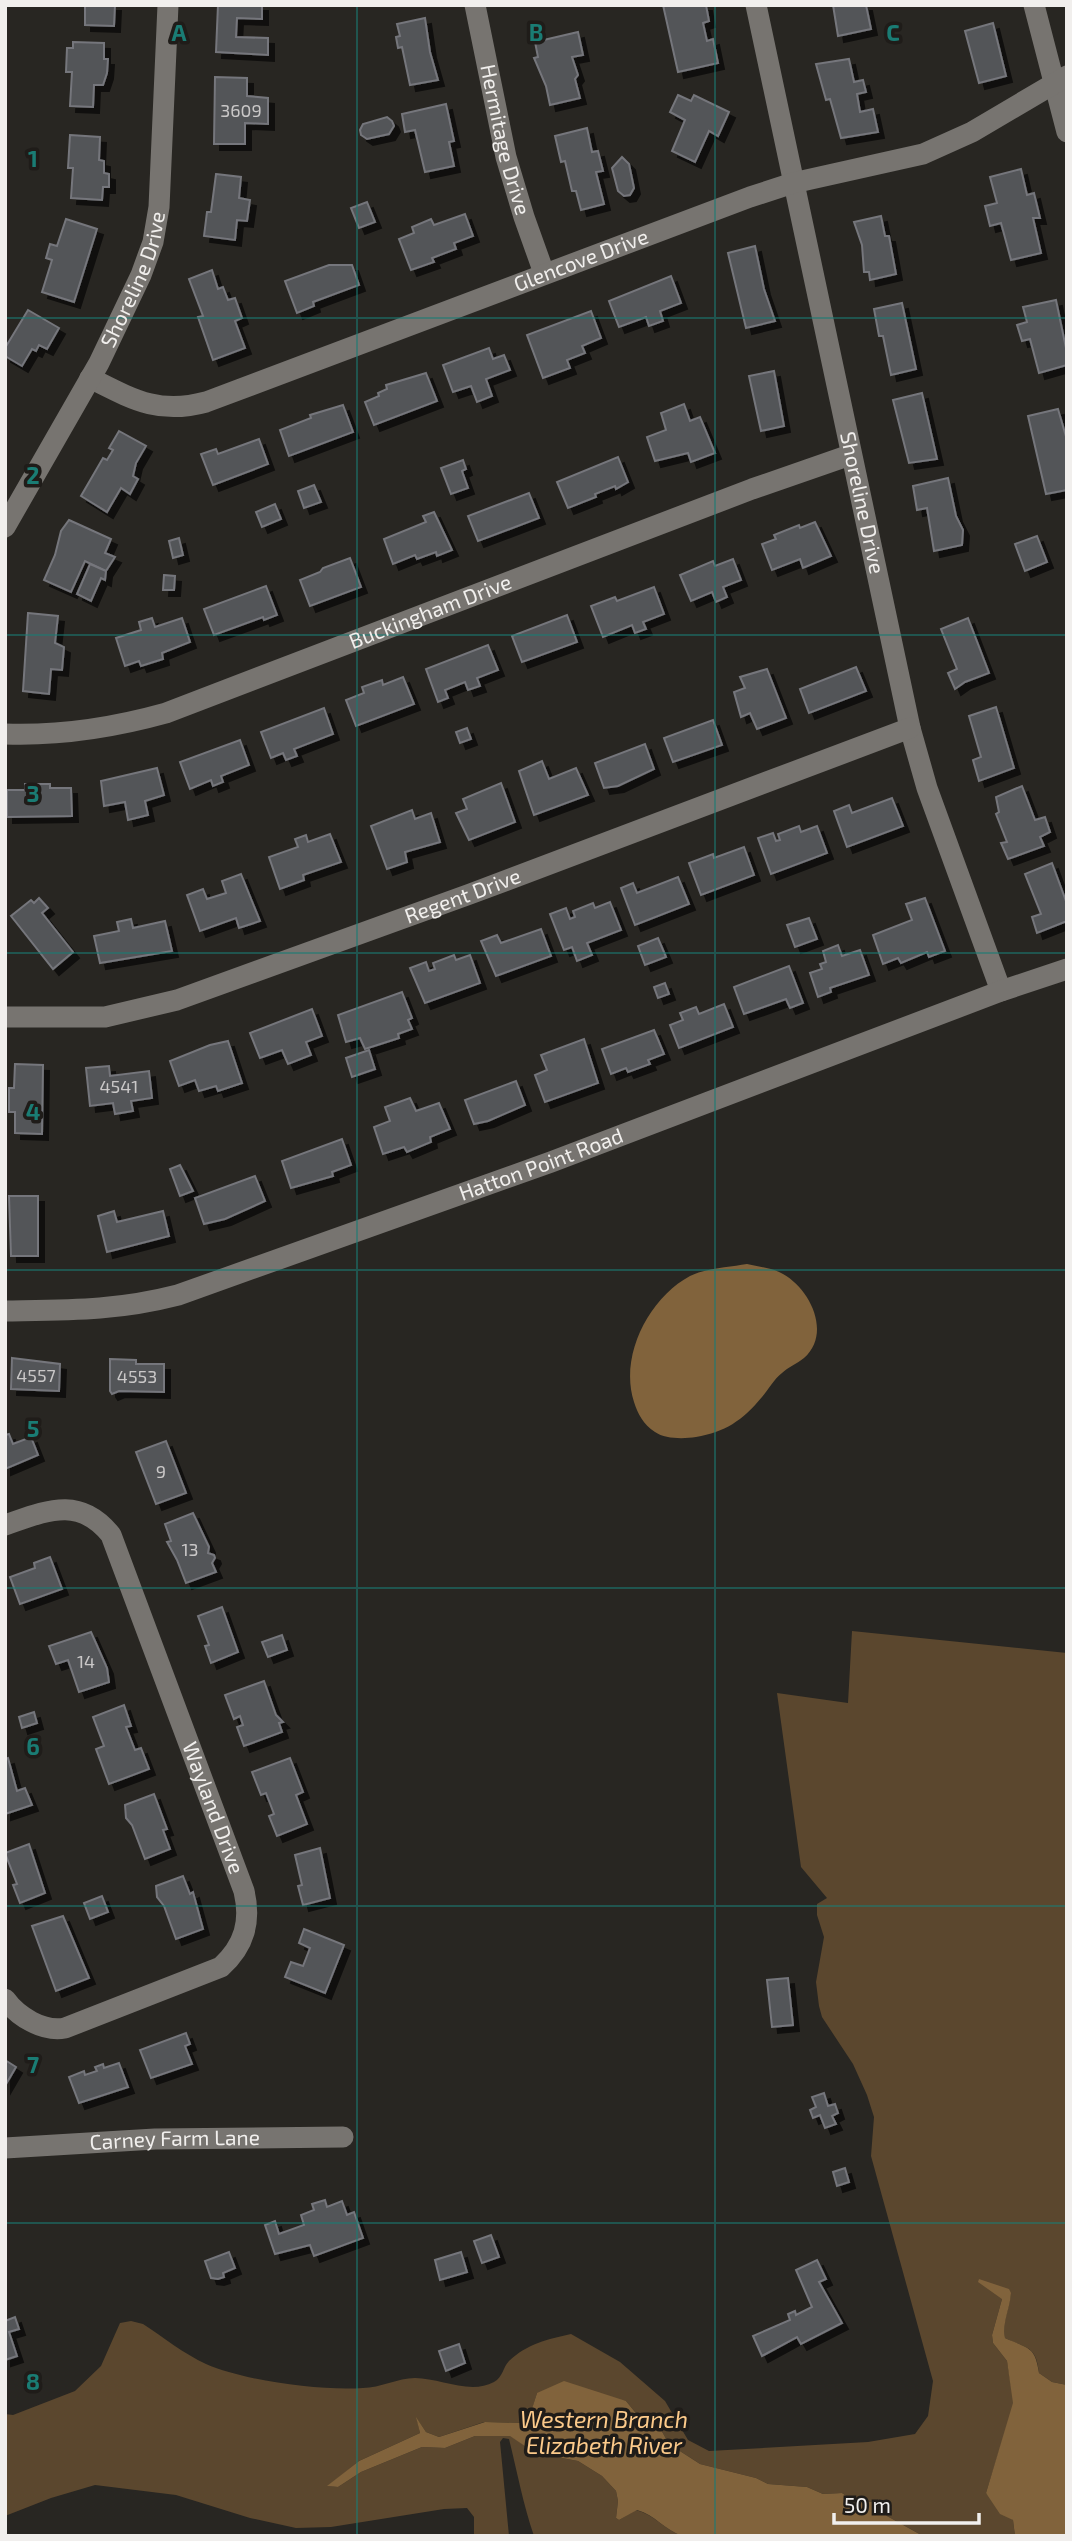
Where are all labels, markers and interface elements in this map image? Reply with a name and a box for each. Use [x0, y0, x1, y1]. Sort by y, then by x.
text: A [171, 18, 187, 46]
text: B [529, 18, 543, 46]
text: C [886, 18, 900, 46]
street label: Hermitage Drive [476, 62, 537, 218]
house number: 3609 [220, 99, 262, 121]
text: 1 [28, 144, 38, 172]
street label: Shoreline Drive [94, 209, 169, 351]
street label: Glencove Drive [510, 223, 651, 296]
street label: Shoreline Drive [836, 429, 891, 576]
text: 2 [26, 461, 40, 489]
street label: Buckingham Drive [345, 568, 515, 653]
text: 3 [26, 779, 40, 807]
street label: Regent Drive [401, 862, 524, 928]
house number: 4541 [100, 1075, 138, 1097]
text: 4 [26, 1097, 40, 1125]
street label: Hatton Point Road [455, 1122, 626, 1205]
house number: 4557 [16, 1364, 56, 1386]
house number: 4553 [117, 1365, 157, 1387]
text: 5 [27, 1414, 39, 1442]
house number: 9 [156, 1460, 166, 1482]
house number: 13 [181, 1538, 199, 1560]
house number: 14 [77, 1650, 95, 1672]
text: 6 [26, 1732, 40, 1760]
street label: Wayland Drive [178, 1738, 250, 1877]
text: 7 [27, 2050, 39, 2078]
street label: Carney Farm Lane [89, 2124, 260, 2154]
text: 8 [26, 2367, 40, 2395]
water label: Western Branch Elizabeth River [520, 2405, 688, 2459]
scale bar [834, 2482, 979, 2526]
text: 50 m [844, 2492, 891, 2517]

